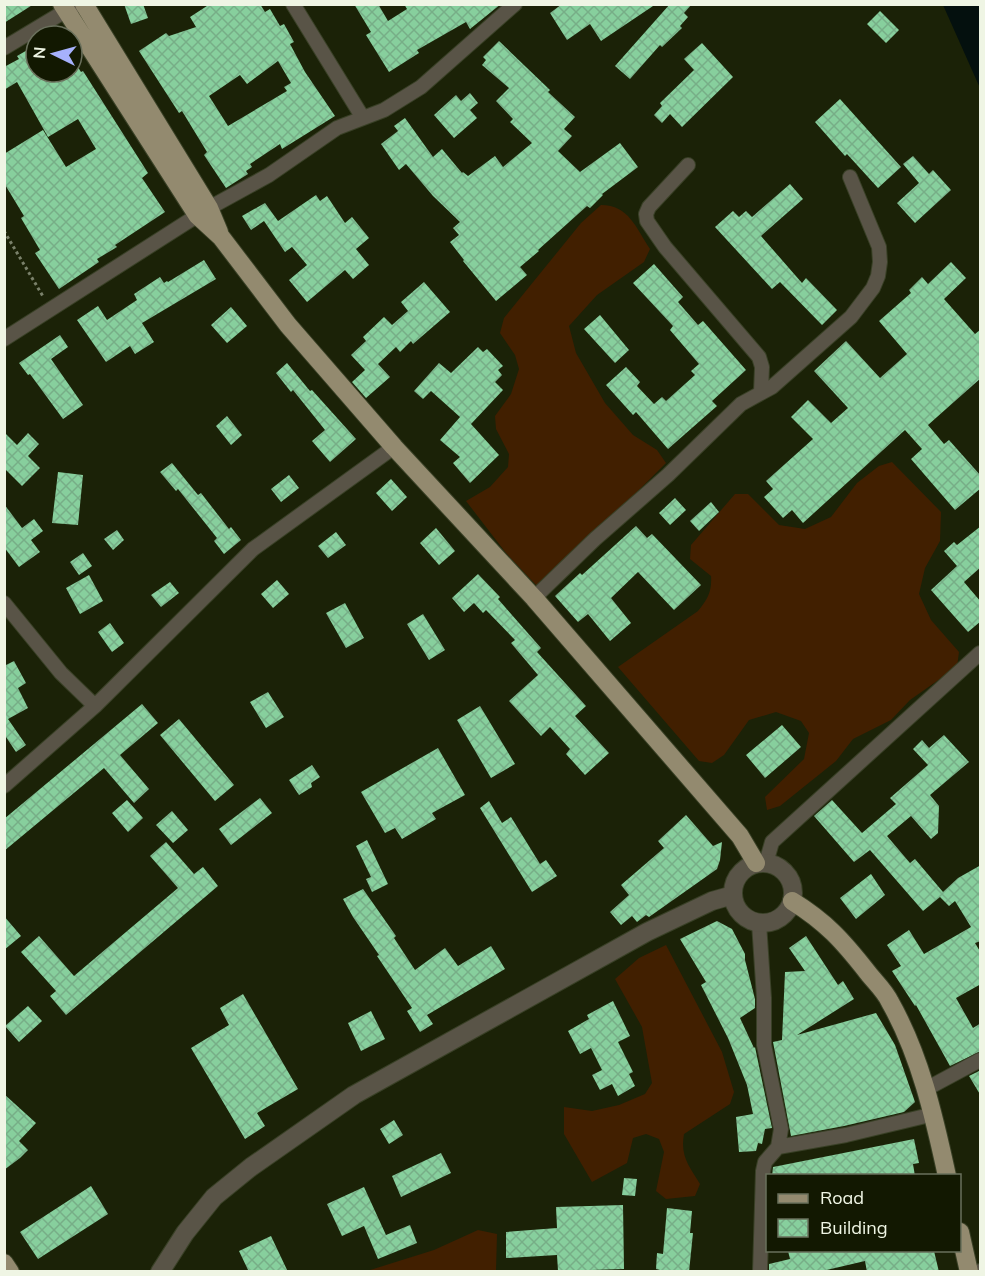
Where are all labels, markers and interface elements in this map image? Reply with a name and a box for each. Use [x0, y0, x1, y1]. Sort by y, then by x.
north arrow [24, 24, 84, 84]
text: N [29, 46, 50, 60]
legend [766, 1174, 961, 1252]
text: Road [820, 1186, 864, 1209]
text: Building [820, 1216, 888, 1239]

